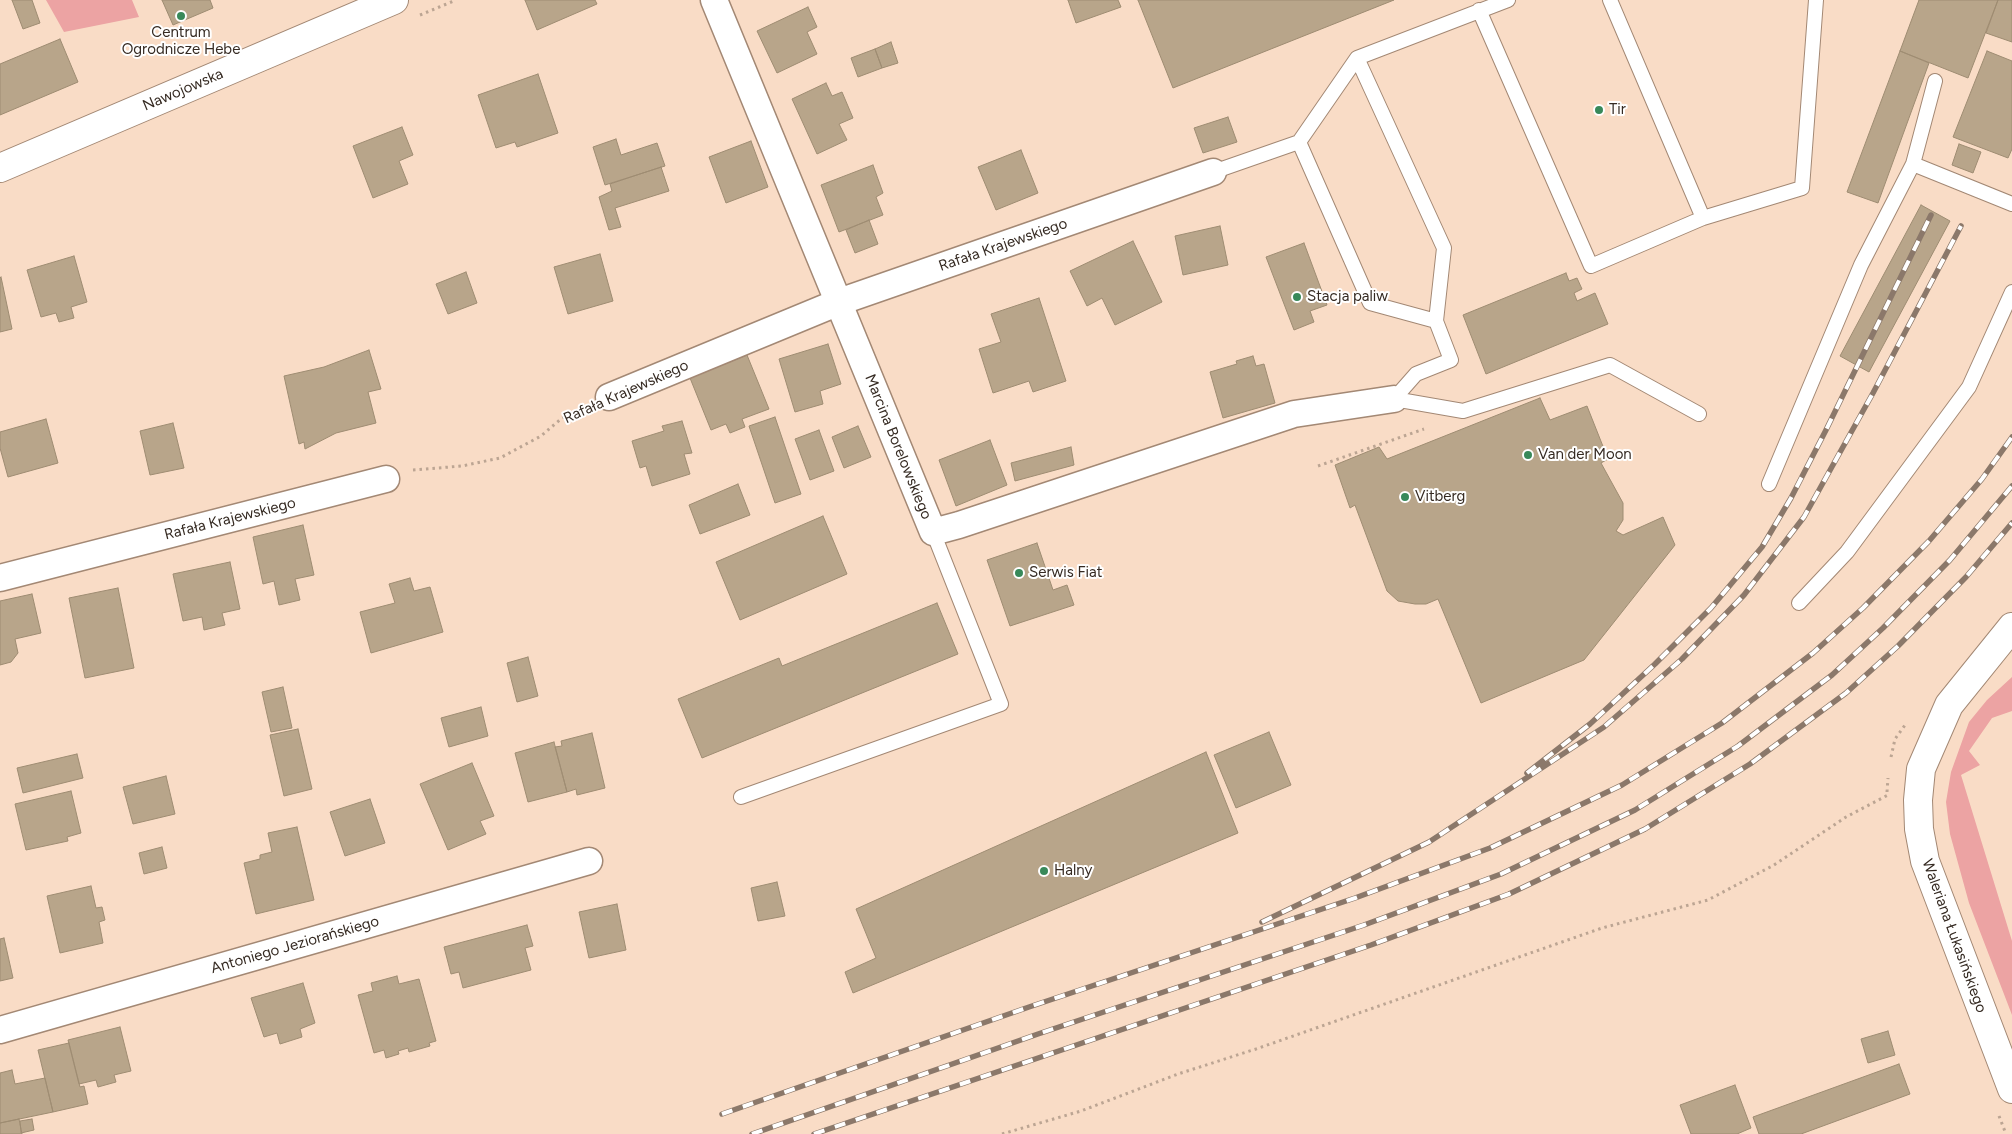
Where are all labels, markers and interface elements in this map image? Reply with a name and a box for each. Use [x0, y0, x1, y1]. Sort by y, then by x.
marker: Centrum Ogrodnicze Hebe [175, 10, 187, 22]
place label: Centrum Ogrodnicze Hebe [122, 24, 240, 59]
street label: Nawojowska [140, 65, 226, 115]
place label: Tir [1609, 101, 1626, 119]
marker: Tir [1593, 104, 1605, 116]
street label: Rafała Krajewskiego [936, 215, 1070, 275]
place label: Stacja paliw [1307, 288, 1388, 306]
marker: Stacja paliw [1291, 291, 1303, 303]
street label: Rafała Krajewskiego [561, 356, 691, 428]
street label: Marcina Borelowskiego [861, 372, 935, 522]
place label: Van der Moon [1538, 446, 1632, 464]
marker: Van der Moon [1522, 449, 1534, 461]
place label: Vitberg [1415, 488, 1465, 506]
marker: Vitberg [1399, 491, 1411, 503]
street label: Rafała Krajewskiego [162, 494, 298, 544]
place label: Serwis Fiat [1029, 564, 1102, 582]
marker: Serwis Fiat [1013, 567, 1025, 579]
street label: Waleriana Łukasińskiego [1918, 857, 1990, 1015]
place label: Halny [1054, 862, 1092, 880]
marker: Halny [1038, 865, 1050, 877]
street label: Antoniego Jeziorańskiego [209, 912, 381, 978]

